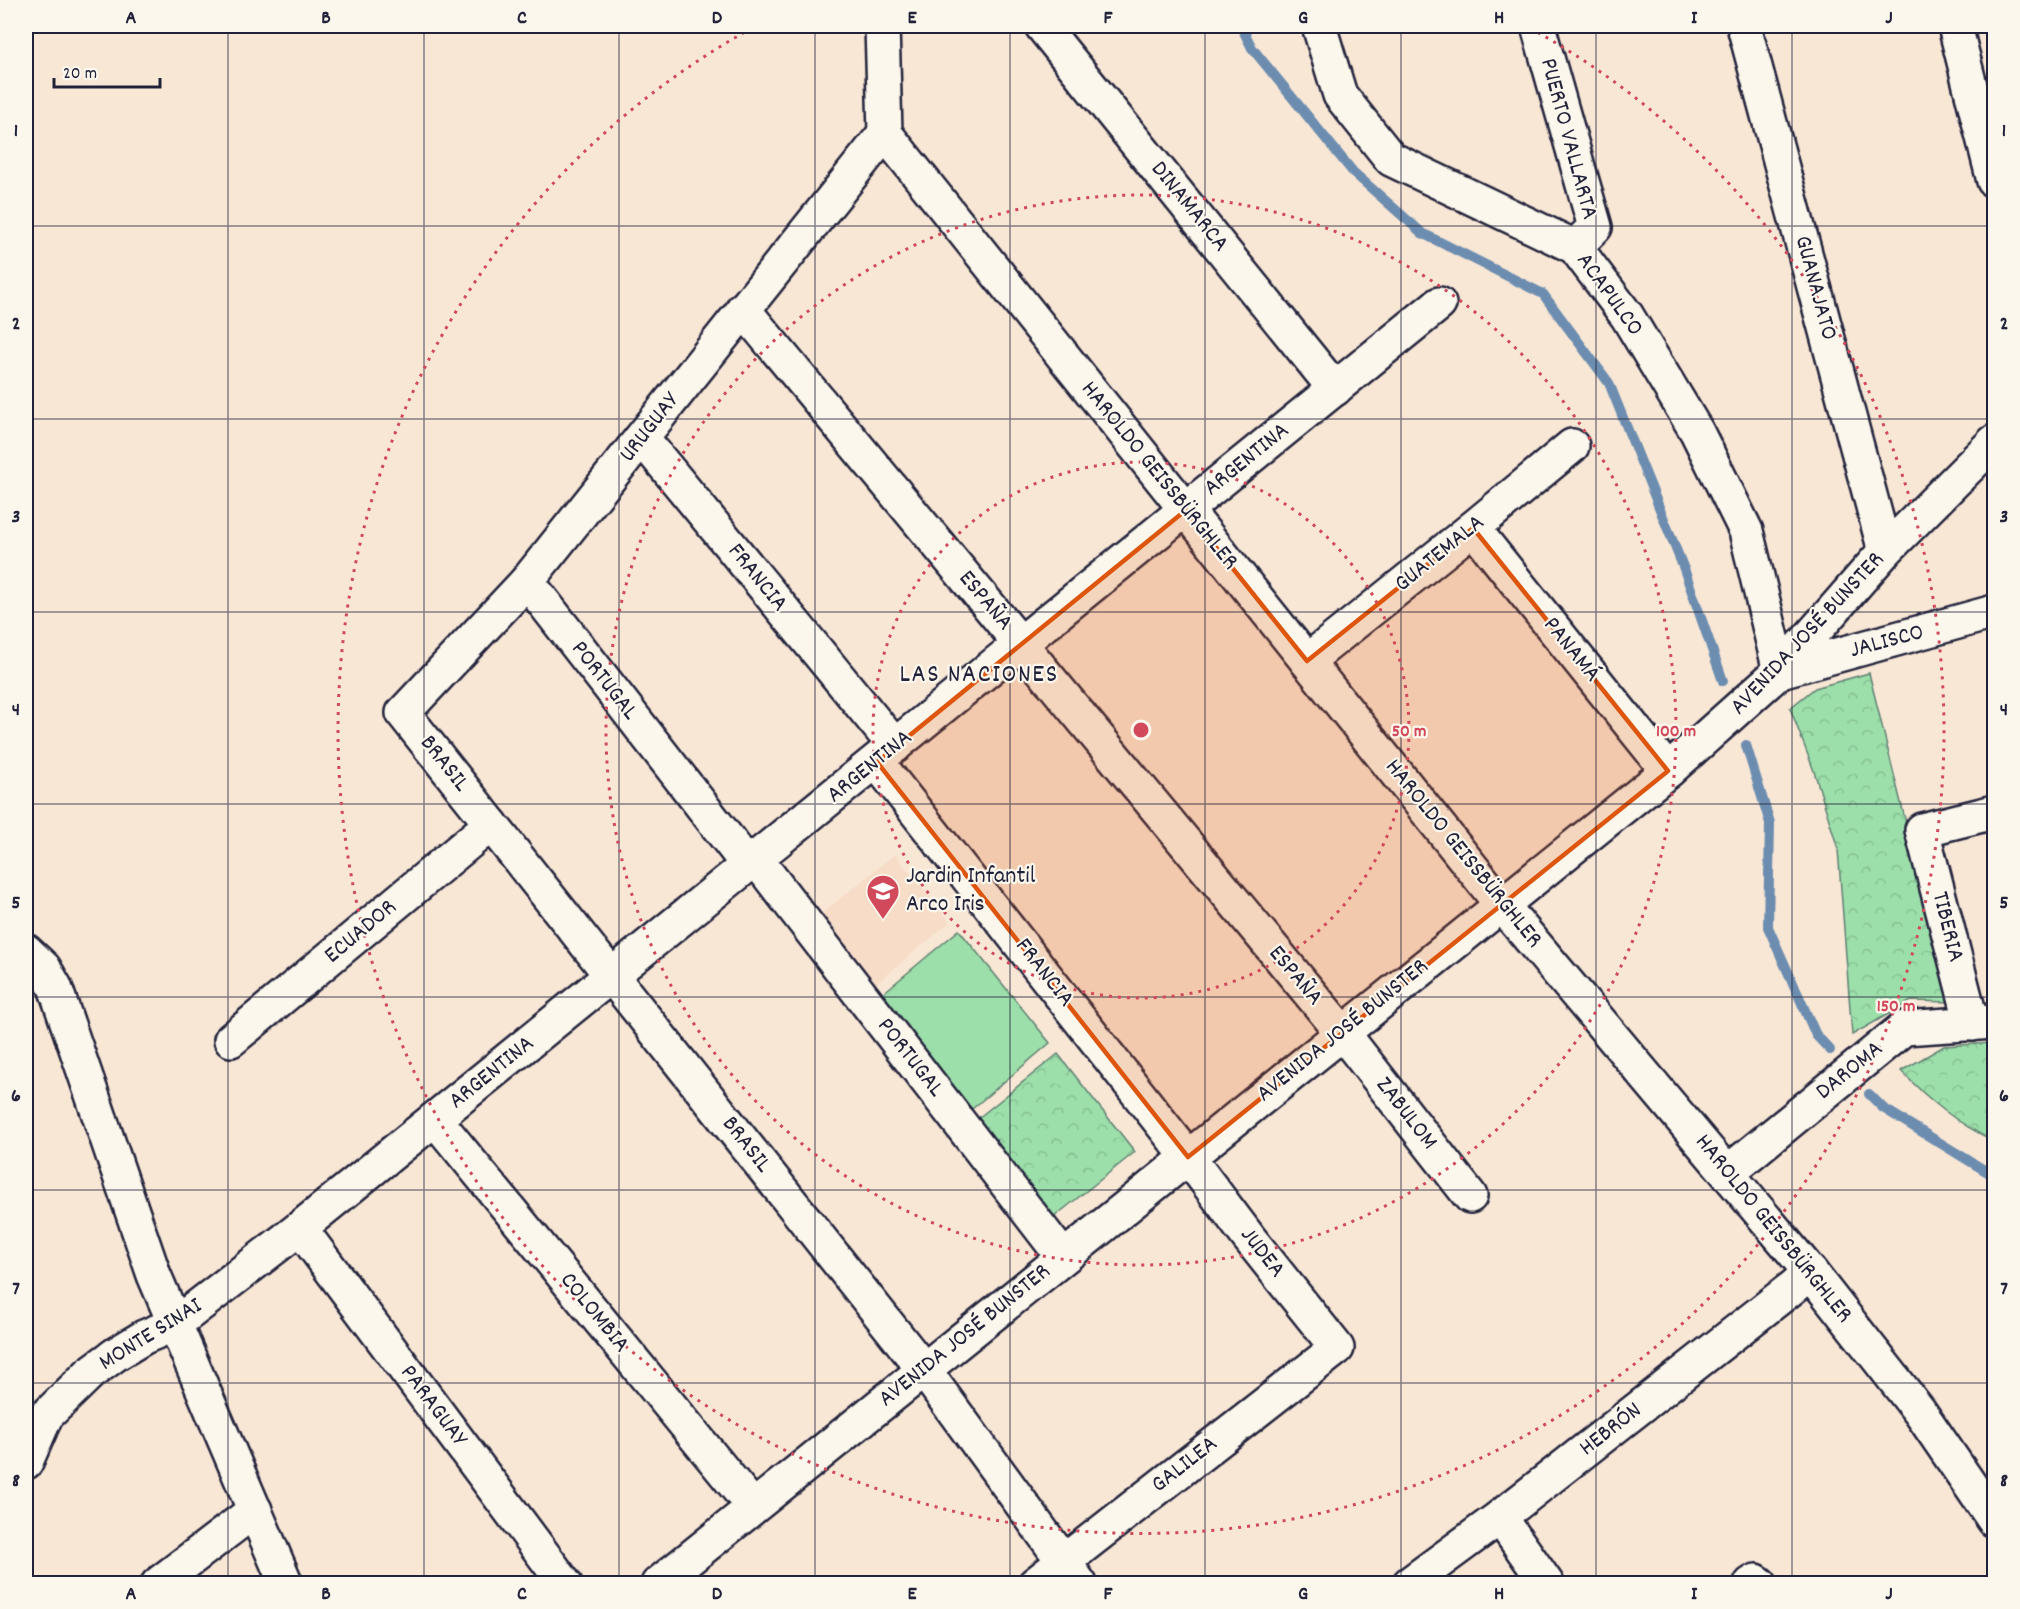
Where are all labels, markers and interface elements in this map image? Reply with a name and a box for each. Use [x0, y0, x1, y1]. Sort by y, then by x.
text: A [126, 5, 137, 33]
text: B [321, 5, 331, 33]
text: C [517, 5, 527, 33]
text: D [712, 5, 723, 33]
text: E [907, 5, 917, 33]
text: F [1104, 5, 1114, 33]
text: G [1298, 5, 1308, 33]
text: H [1494, 5, 1504, 33]
text: I [1691, 5, 1698, 33]
text: J [1885, 5, 1893, 33]
scale bar [54, 51, 160, 89]
street label: PUERTO VALLARTA [1530, 55, 1606, 223]
text: 20 m [63, 62, 97, 87]
text: 1 [14, 118, 18, 146]
text: 1 [2002, 118, 2006, 146]
street label: DINAMARCA [1142, 154, 1236, 260]
street label: GUANAJATO [1785, 232, 1845, 344]
street label: ACAPULCO [1567, 246, 1651, 344]
text: 2 [12, 311, 20, 339]
text: 2 [2000, 311, 2008, 339]
street label: HAROLDO GEISSBÜRGHLER [1072, 374, 1246, 578]
street label: URUGUAY [612, 385, 689, 470]
street label: ARGENTINA [1197, 415, 1297, 505]
text: 3 [12, 504, 20, 532]
text: 3 [2000, 504, 2008, 532]
street label: GUATEMALA [1388, 507, 1492, 601]
street label: FRANCIA [719, 536, 795, 620]
street label: AVENIDA JOSÉ BUNSTER [1723, 545, 1893, 723]
street label: ESPAÑA [950, 563, 1020, 639]
street label: PANAMÁ [1534, 610, 1608, 690]
street label: JALISCO [1846, 616, 1928, 668]
street label: PORTUGAL [562, 634, 646, 728]
district label: LAS NACIONES [899, 657, 1059, 694]
text: 4 [12, 697, 20, 725]
text: 4 [2000, 697, 2008, 725]
centre of rings [1131, 720, 1151, 740]
text: 50 m [1392, 720, 1426, 745]
text: 100 m [1656, 720, 1696, 745]
street label: ARGENTINA [820, 722, 920, 812]
street label: BRASIL [411, 728, 477, 800]
street label: HAROLDO GEISSBÜRGHLER [1376, 752, 1550, 956]
place label: Jardin Infantil Arco Iris [906, 860, 1036, 922]
school or university icon: Jardin Infantil Arco Iris [865, 873, 901, 920]
street label: TIBERIA [1922, 888, 1972, 966]
text: 5 [11, 890, 21, 918]
text: 5 [1999, 890, 2009, 918]
street label: ECUADOR [317, 892, 405, 972]
street label: FRANCIA [1006, 931, 1082, 1015]
street label: ESPAÑA [1260, 938, 1330, 1014]
street label: AVENIDA JOSÉ BUNSTER [1250, 951, 1436, 1111]
text: 150 m [1877, 995, 1915, 1020]
street label: PORTUGAL [868, 1011, 952, 1105]
street label: ARGENTINA [442, 1028, 542, 1118]
street label: DAROMA [1809, 1033, 1891, 1109]
street label: ZABULOM [1367, 1070, 1445, 1158]
text: 6 [11, 1083, 21, 1111]
text: 6 [1999, 1083, 2009, 1111]
street label: BRASIL [713, 1109, 779, 1181]
street label: HAROLDO GEISSBÜRGHLER [1686, 1127, 1860, 1331]
street label: JUDEA [1231, 1220, 1293, 1286]
street label: AVENIDA JOSÉ BUNSTER [872, 1256, 1058, 1416]
street label: COLOMBIA [551, 1265, 637, 1361]
text: 7 [12, 1276, 20, 1304]
text: 7 [2000, 1276, 2008, 1304]
street label: MONTE SINAI [93, 1290, 210, 1380]
street label: PARAGUAY [391, 1358, 476, 1455]
street label: HEBRÓN [1572, 1395, 1650, 1465]
street label: GALILEA [1144, 1428, 1226, 1502]
text: 8 [12, 1468, 20, 1496]
text: 8 [2000, 1468, 2008, 1496]
text: A [126, 1581, 137, 1609]
text: B [321, 1581, 331, 1609]
text: C [517, 1581, 527, 1609]
text: D [712, 1581, 723, 1609]
text: E [907, 1581, 917, 1609]
text: F [1104, 1581, 1114, 1609]
text: G [1298, 1581, 1308, 1609]
text: H [1494, 1581, 1504, 1609]
text: I [1691, 1581, 1698, 1609]
text: J [1885, 1581, 1893, 1609]

